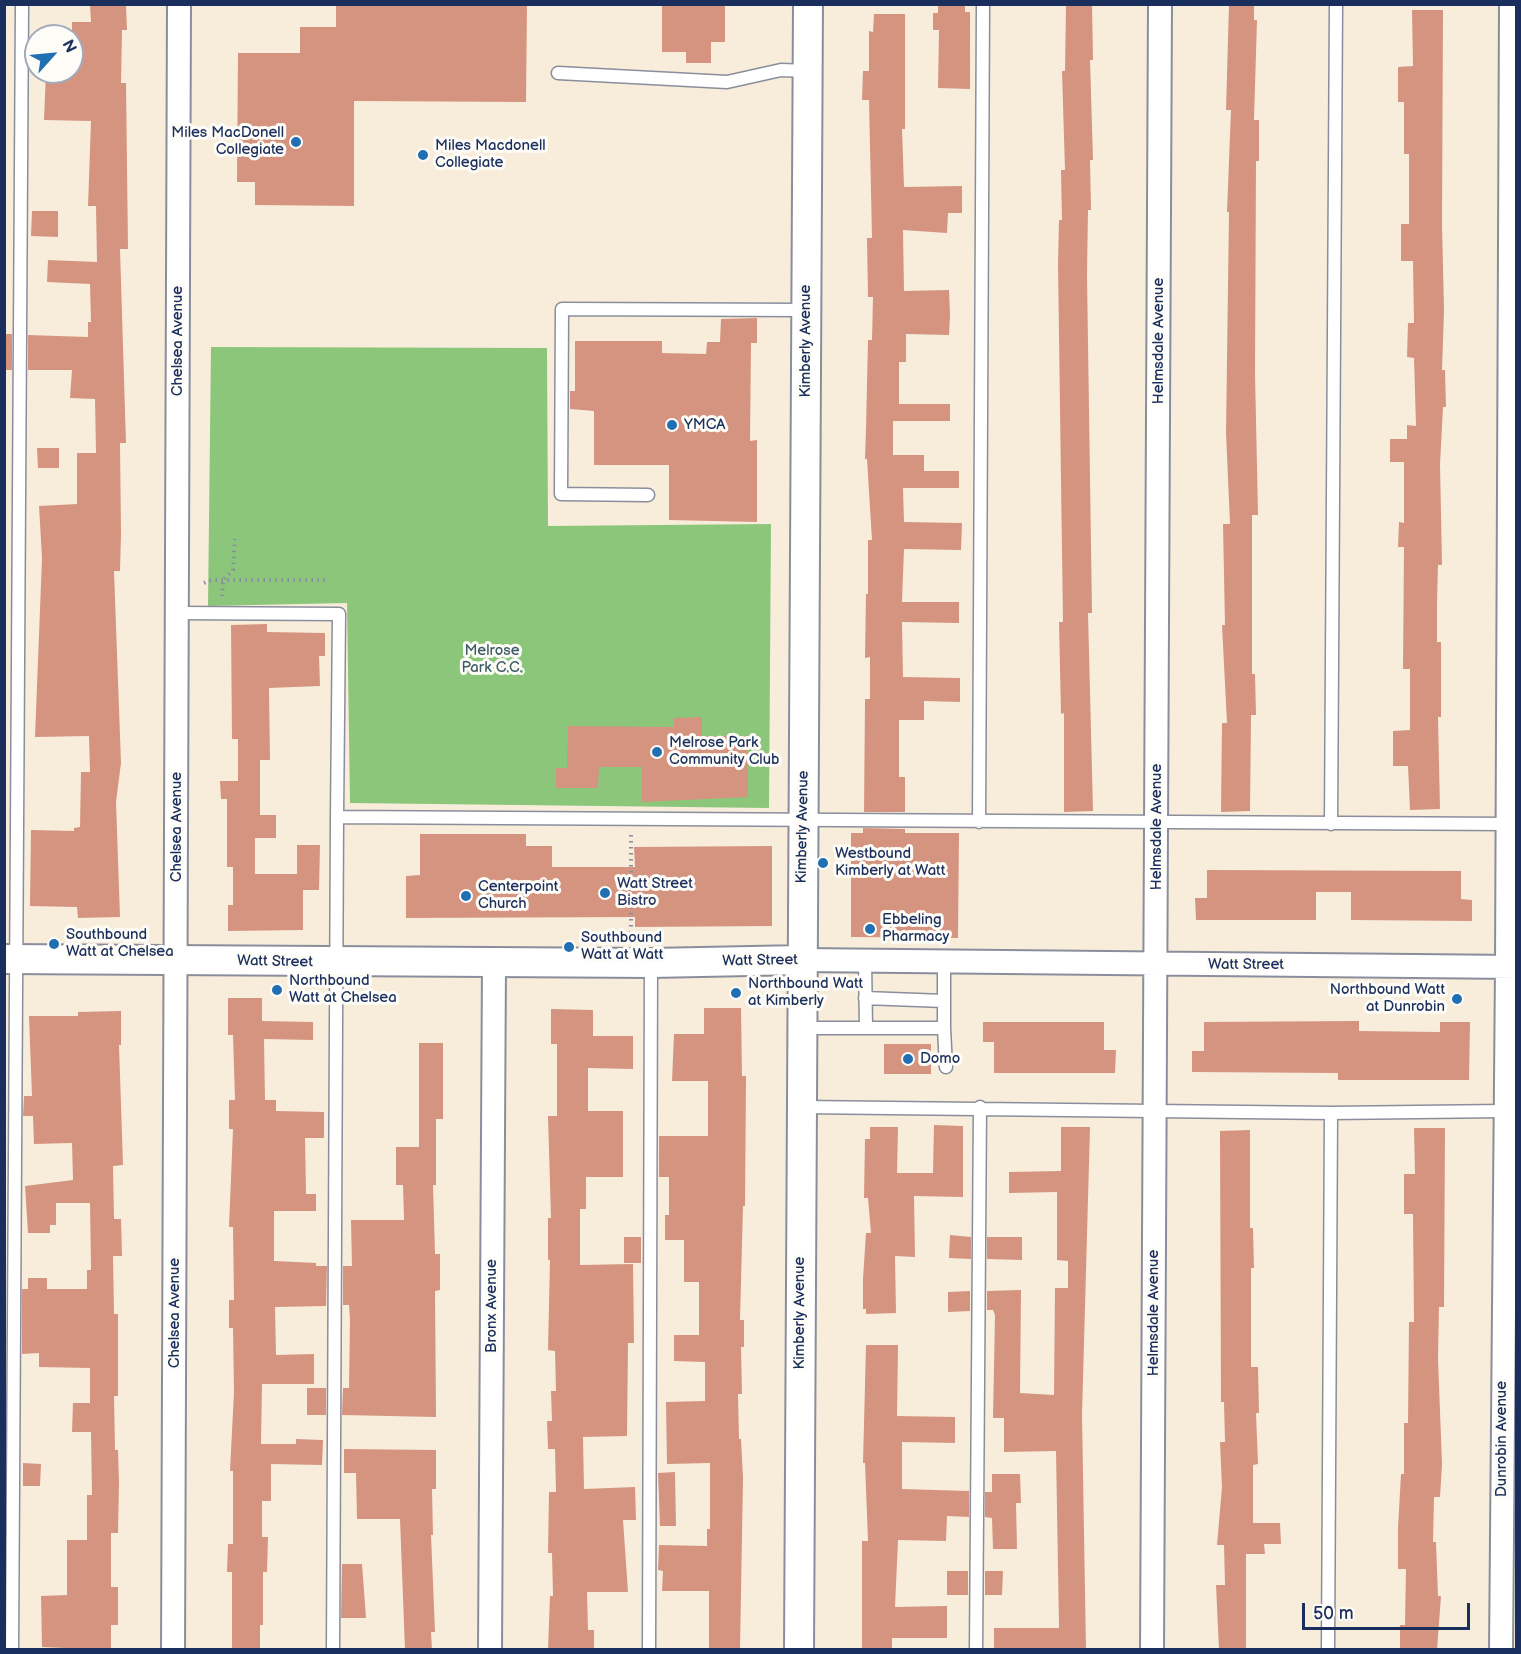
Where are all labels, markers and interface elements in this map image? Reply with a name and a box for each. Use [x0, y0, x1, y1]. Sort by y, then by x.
north arrow [24, 24, 84, 84]
text: N [58, 37, 80, 56]
place label: Miles MacDonell Collegiate [171, 124, 284, 159]
marker: Miles MacDonell Collegiate [289, 135, 303, 149]
place label: Miles Macdonell Collegiate [435, 137, 546, 172]
marker: Miles Macdonell Collegiate [416, 148, 430, 162]
street label: Helmsdale Avenue [1150, 278, 1168, 404]
street label: Kimberly Avenue [797, 285, 815, 397]
street label: Chelsea Avenue [169, 286, 187, 396]
place label: YMCA [684, 416, 726, 434]
marker: YMCA [665, 418, 679, 432]
park label: Melrose Park C.C. [461, 642, 523, 677]
place label: Melrose Park Community Club [669, 734, 779, 769]
marker: Melrose Park Community Club [650, 745, 664, 759]
street label: Helmsdale Avenue [1148, 764, 1166, 890]
street label: Kimberly Avenue [793, 770, 813, 884]
street label: Chelsea Avenue [168, 772, 186, 882]
place label: Westbound Kimberly at Watt [835, 845, 945, 880]
marker: Westbound Kimberly at Watt [816, 856, 830, 870]
place label: Watt Street Bistro [617, 875, 693, 910]
place label: Centerpoint Church [478, 878, 558, 913]
marker: Watt Street Bistro [598, 886, 612, 900]
marker: Centerpoint Church [459, 889, 473, 903]
place label: Ebbeling Pharmacy [882, 911, 949, 946]
marker: Ebbeling Pharmacy [863, 922, 877, 936]
place label: Southbound Watt at Chelsea [66, 926, 174, 961]
place label: Southbound Watt at Watt [581, 929, 663, 964]
marker: Southbound Watt at Chelsea [47, 937, 61, 951]
marker: Southbound Watt at Watt [562, 940, 576, 954]
street label: Watt Street [722, 951, 798, 971]
street label: Watt Street [237, 952, 313, 972]
street label: Watt Street [1208, 956, 1284, 974]
place label: Northbound Watt at Chelsea [289, 972, 397, 1007]
place label: Northbound Watt at Kimberly [748, 975, 863, 1010]
place label: Northbound Watt at Dunrobin [1330, 981, 1445, 1016]
marker: Northbound Watt at Chelsea [270, 983, 284, 997]
marker: Northbound Watt at Kimberly [729, 986, 743, 1000]
marker: Northbound Watt at Dunrobin [1450, 992, 1464, 1006]
place label: Domo [920, 1050, 960, 1068]
marker: Domo [901, 1052, 915, 1066]
street label: Helmsdale Avenue [1145, 1250, 1163, 1376]
street label: Kimberly Avenue [791, 1257, 809, 1369]
street label: Chelsea Avenue [166, 1258, 184, 1368]
street label: Bronx Avenue [483, 1259, 501, 1353]
street label: Dunrobin Avenue [1493, 1381, 1511, 1497]
scale bar [1305, 1591, 1473, 1629]
text: 50 m [1313, 1603, 1354, 1624]

